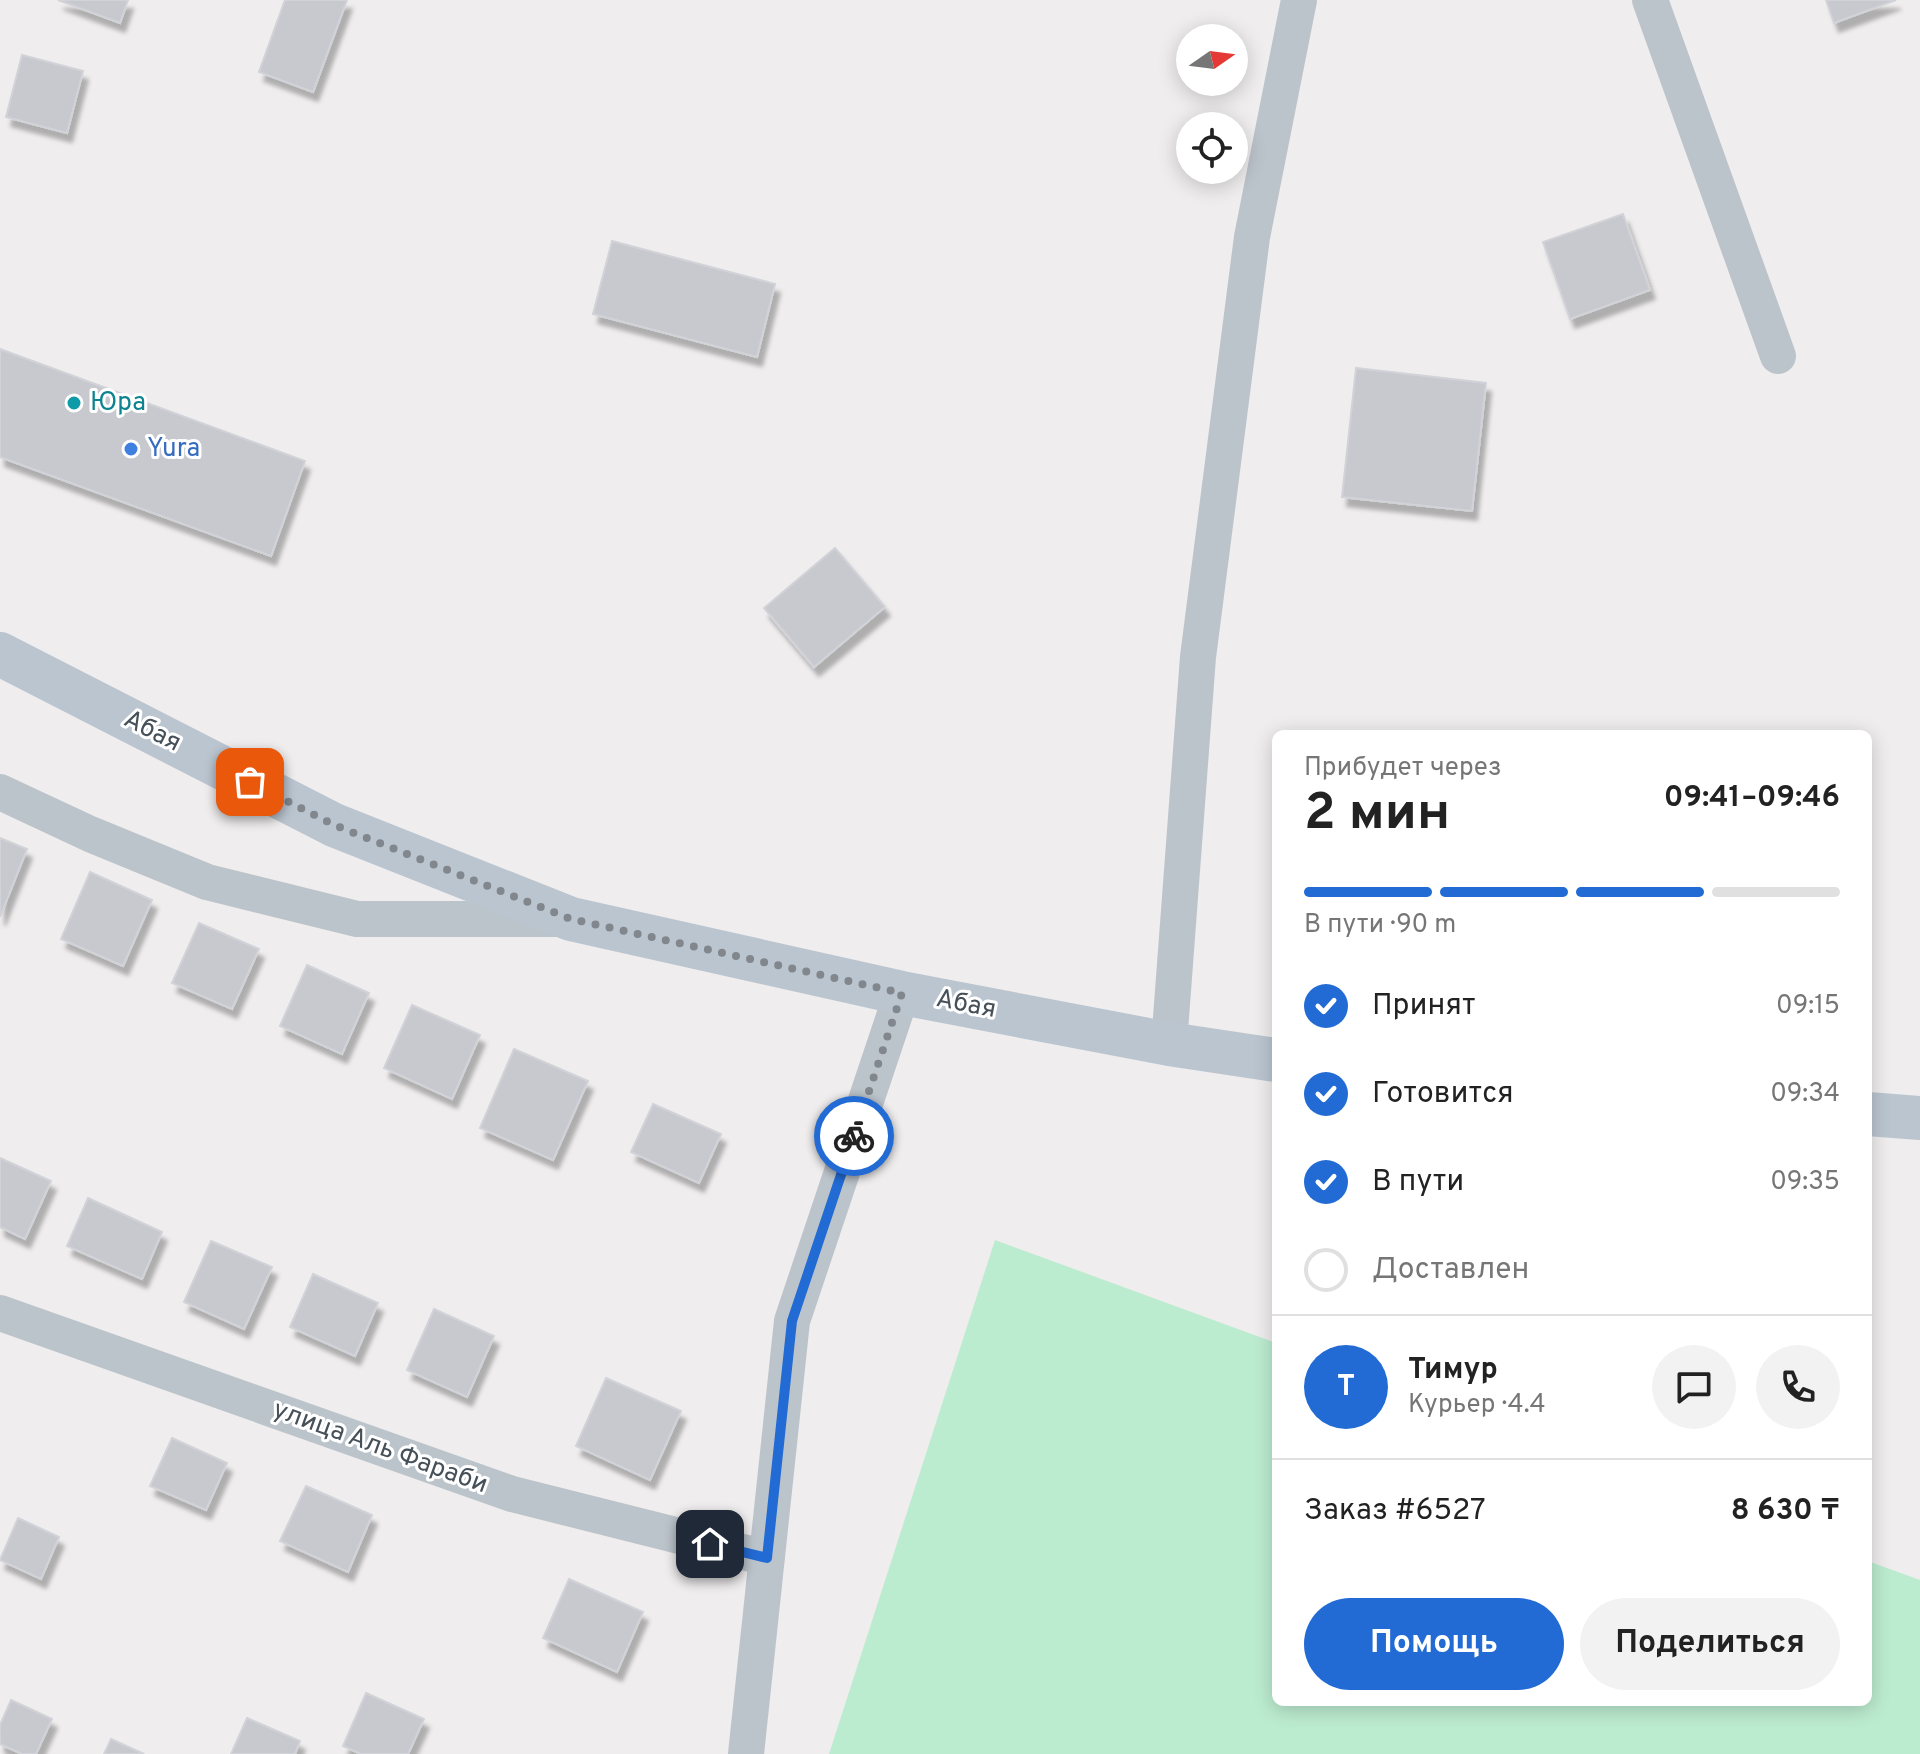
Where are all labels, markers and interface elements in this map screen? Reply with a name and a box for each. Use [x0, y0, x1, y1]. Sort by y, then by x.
north arrow [1176, 24, 1248, 96]
map controls [1176, 24, 1248, 184]
button: locate [1176, 112, 1248, 184]
place label: Юра [90, 387, 146, 420]
marker: Юра [65, 394, 83, 412]
place label: Yura [147, 433, 200, 466]
marker: Yura [122, 440, 140, 458]
street label: Абая [118, 704, 186, 760]
pin [216, 748, 284, 816]
text: Прибудет через [1304, 752, 1502, 785]
icon: bag [228, 760, 272, 804]
text: 09:41–09:46 [1664, 780, 1840, 817]
text: 2 мин [1304, 782, 1450, 848]
text: В пути · 90 m [1304, 909, 1456, 942]
street label: Абая [933, 983, 999, 1027]
icon: check [1304, 984, 1348, 1028]
text: Принят [1372, 988, 1476, 1025]
text: 09:15 [1776, 990, 1840, 1023]
icon: check [1304, 1072, 1348, 1116]
text: Готовится [1372, 1076, 1514, 1113]
text: 09:34 [1770, 1078, 1840, 1111]
courier [814, 1096, 894, 1176]
icon: bike [832, 1114, 876, 1158]
icon: check [1304, 1160, 1348, 1204]
text: В пути [1372, 1164, 1464, 1201]
text: 09:35 [1770, 1166, 1840, 1199]
text: Доставлен [1372, 1252, 1529, 1289]
button: chat [1652, 1345, 1736, 1429]
button: phone [1756, 1345, 1840, 1429]
text: Тимур [1408, 1352, 1498, 1389]
text: Т [1337, 1369, 1355, 1406]
text: Курьер · 4.4 [1408, 1389, 1546, 1422]
street label: улица Аль Фараби [268, 1394, 492, 1502]
text: Заказ #6527 [1304, 1493, 1486, 1530]
text: 8 630 ₸ [1731, 1493, 1840, 1530]
pin [676, 1510, 744, 1578]
icon: home [688, 1522, 732, 1566]
button: Помощь [1304, 1598, 1564, 1690]
button: Поделиться [1580, 1598, 1840, 1690]

